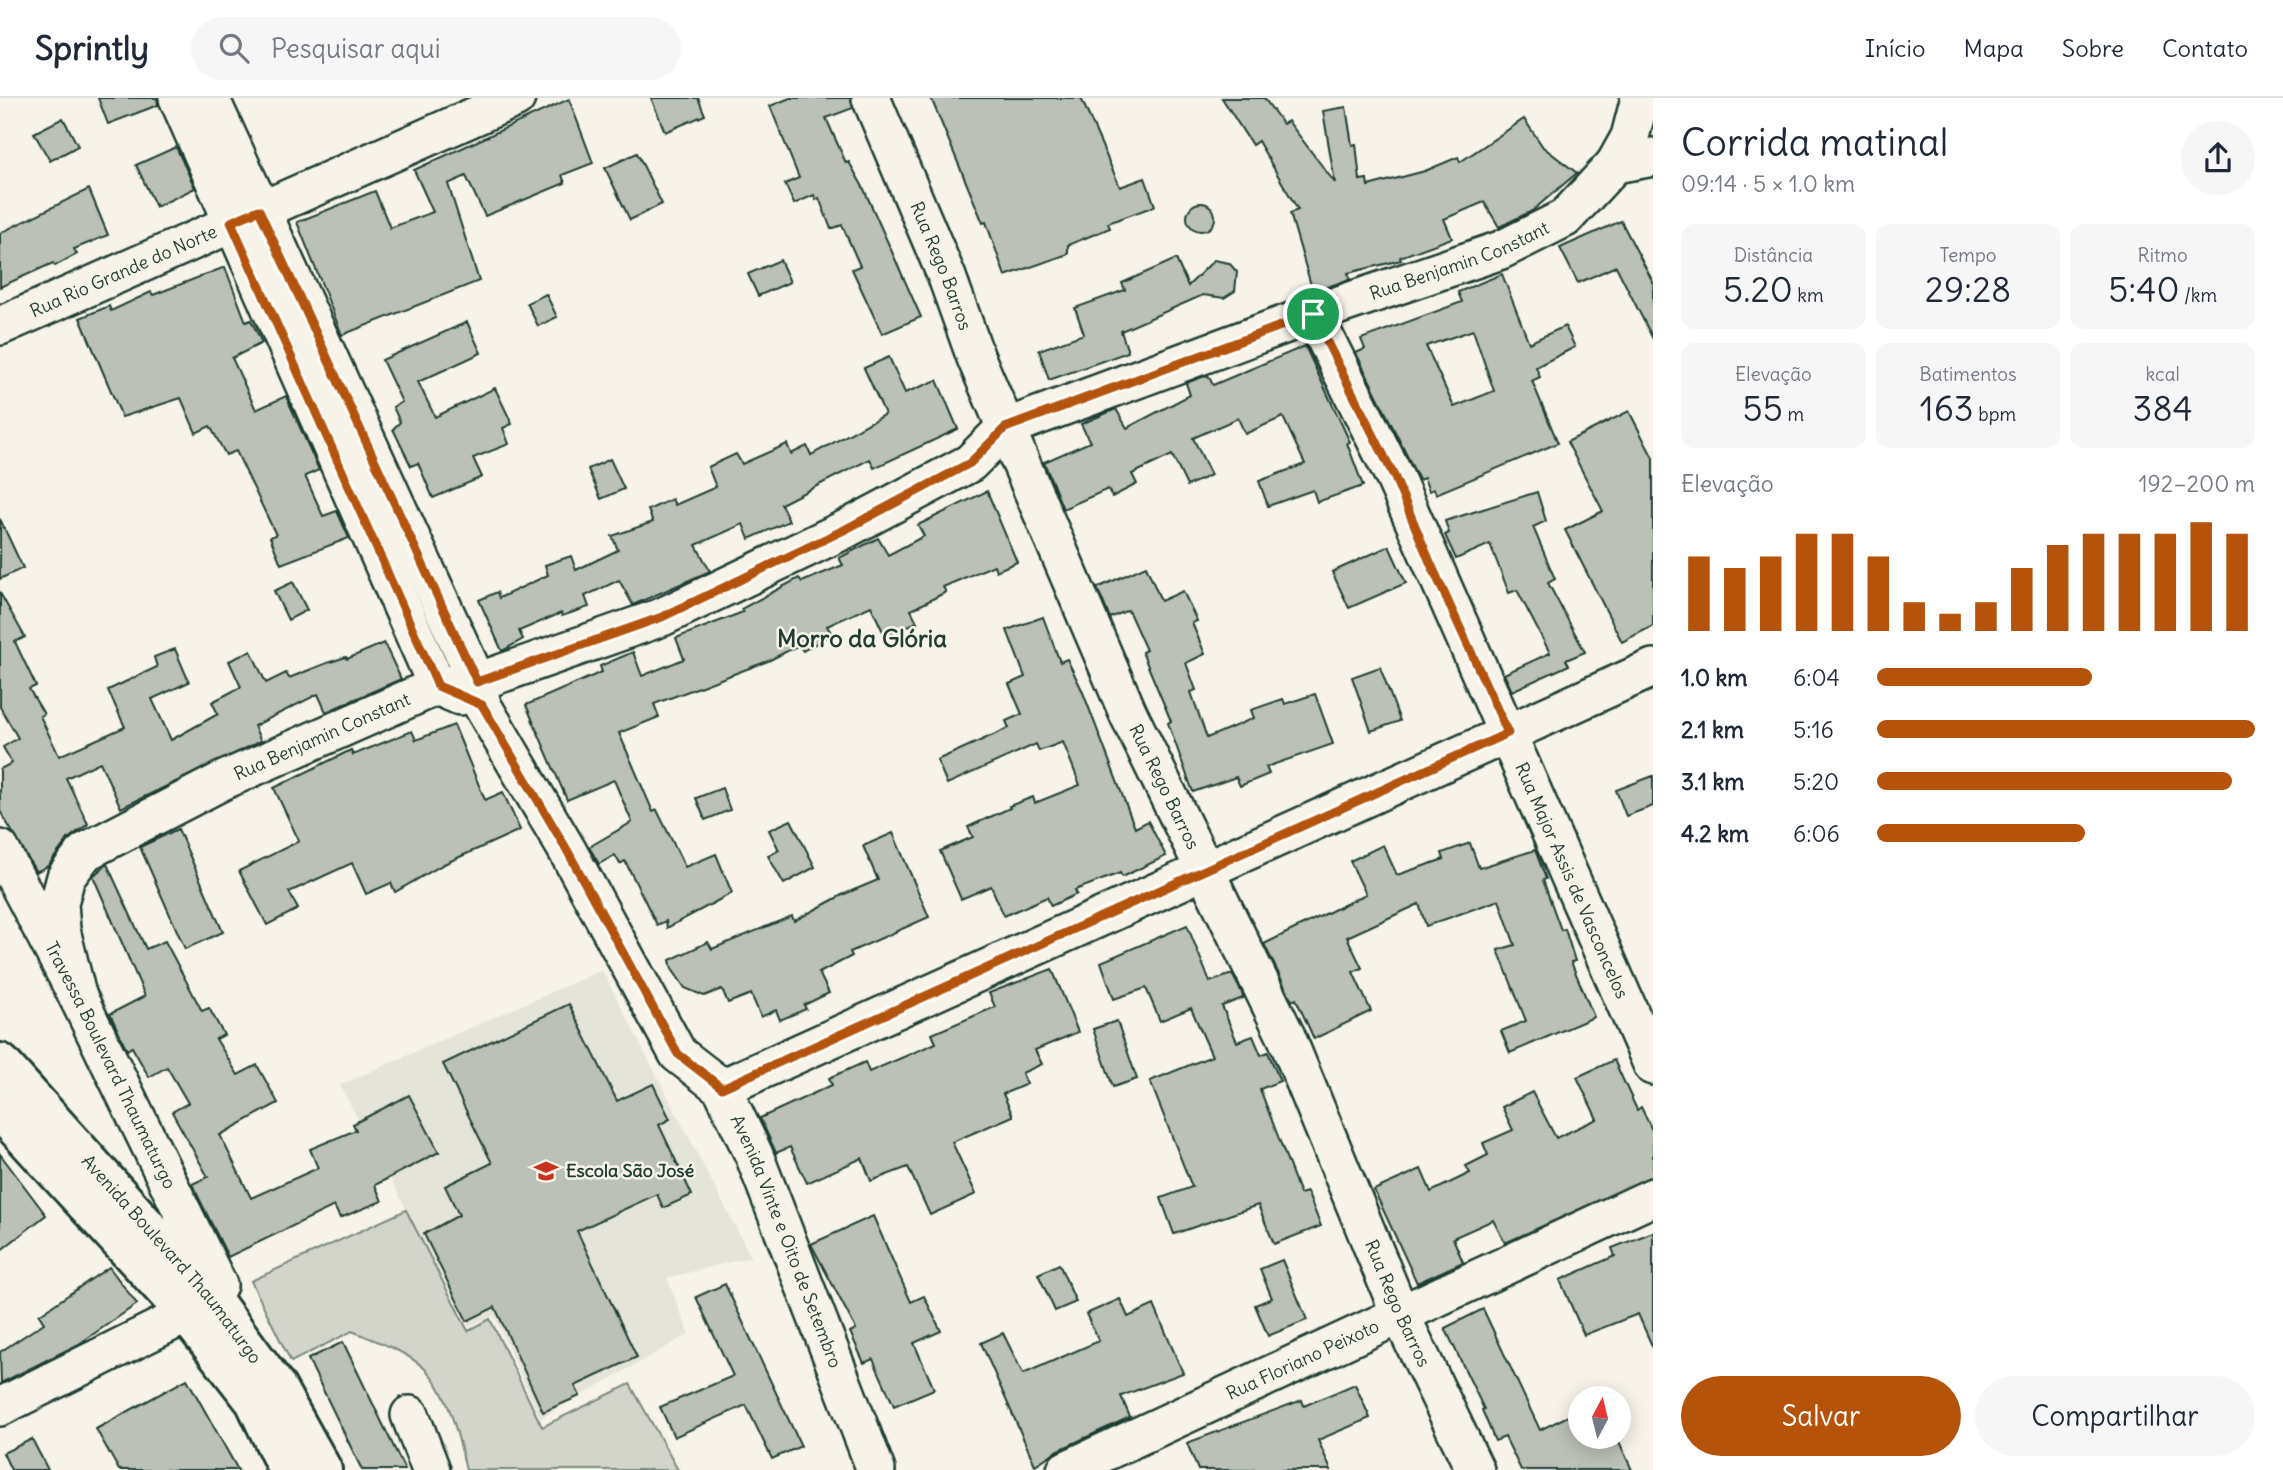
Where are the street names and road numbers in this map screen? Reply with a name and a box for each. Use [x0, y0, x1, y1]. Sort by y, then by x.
street label: Rua Rego Barros [905, 198, 977, 333]
street label: Rua Benjamin Constant [1366, 216, 1553, 305]
street label: Rua Rio Grande do Norte [26, 220, 220, 322]
street label: Rua Benjamin Constant [230, 687, 414, 785]
street label: Rua Rego Barros [1124, 720, 1205, 853]
street label: Rua Major Assis de Vasconcelos [1510, 759, 1634, 1002]
street label: Travessa Boulevard Thaumaturgo [40, 938, 182, 1193]
street label: Avenida Vinte e Oito de Setembro [726, 1111, 847, 1371]
street label: Avenida Boulevard Thaumaturgo [77, 1150, 267, 1368]
street label: Rua Rego Barros [1360, 1236, 1436, 1371]
street label: Rua Floriano Peixoto [1222, 1314, 1383, 1405]

